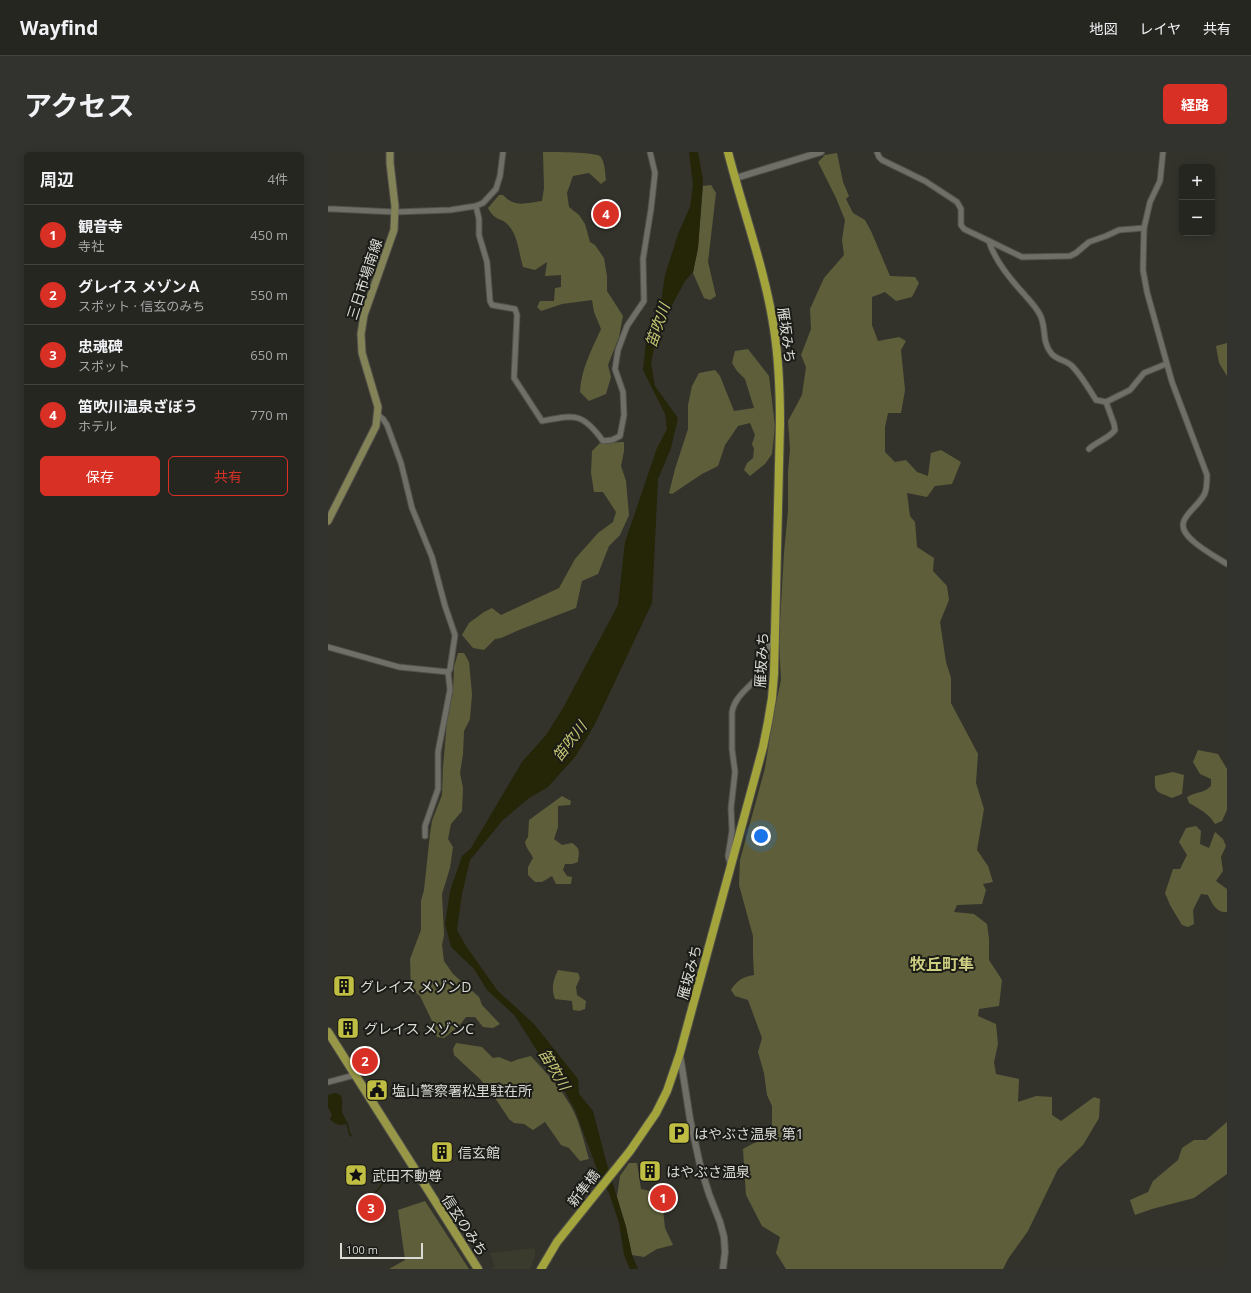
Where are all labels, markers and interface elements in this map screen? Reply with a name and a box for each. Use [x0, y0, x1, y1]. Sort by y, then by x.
text: Wayfind [20, 15, 98, 41]
text: 地図 [1089, 19, 1117, 38]
text: レイヤ [1139, 19, 1181, 38]
text: 共有 [1203, 19, 1231, 38]
button: 経路 [1163, 84, 1227, 124]
text: アクセス [24, 86, 135, 124]
map controls [1179, 164, 1215, 236]
button: + [1179, 164, 1215, 200]
text: 周辺 [40, 168, 74, 191]
text: 4件 [268, 170, 288, 188]
pin: 4 [593, 199, 619, 229]
button: − [1179, 200, 1215, 236]
text: 観音寺 [78, 216, 123, 236]
text: 1 [49, 226, 57, 244]
text: 450 m [250, 226, 288, 244]
street label: 三日市場南線 [342, 236, 386, 322]
text: 寺社 [78, 237, 104, 255]
text: グレイス メゾンＡ [78, 276, 201, 296]
text: 2 [49, 286, 57, 304]
text: 550 m [250, 286, 288, 304]
text: スポット · 信玄のみち [78, 297, 205, 315]
water label: 笛吹川 [640, 299, 674, 350]
street label: 雁坂みち [774, 306, 800, 364]
text: 忠魂碑 [78, 336, 123, 356]
text: 3 [49, 346, 57, 364]
text: 650 m [250, 346, 288, 364]
text: スポット [78, 357, 130, 375]
text: 笛吹川温泉ざぼう [78, 396, 198, 416]
text: 4 [49, 406, 57, 424]
text: 770 m [250, 406, 288, 424]
text: ホテル [78, 417, 117, 435]
button: 保存 [40, 456, 160, 496]
button: 共有 [168, 456, 288, 496]
street label: 雁坂みち [750, 632, 772, 688]
water label: 笛吹川 [547, 716, 592, 765]
your location [751, 826, 771, 846]
street label: 雁坂みち [673, 942, 705, 1002]
district label: 牧丘町隼 [910, 953, 974, 975]
building icon: グレイス メゾンD [331, 973, 357, 999]
place label: グレイス メゾンD [360, 977, 471, 996]
building icon: グレイス メゾンC [335, 1015, 361, 1041]
place label: グレイス メゾンC [364, 1019, 474, 1038]
water label: 笛吹川 [535, 1045, 576, 1095]
pin: 2 [352, 1046, 378, 1076]
public building icon: 塩山警察署松里駐在所 [364, 1077, 390, 1103]
place label: 塩山警察署松里駐在所 [392, 1081, 532, 1100]
parking icon: はやぶさ温泉 第1 [666, 1120, 692, 1146]
place label: はやぶさ温泉 第1 [694, 1124, 804, 1143]
building icon: 信玄館 [429, 1139, 455, 1165]
place label: 信玄館 [458, 1143, 500, 1162]
building icon: はやぶさ温泉 [637, 1158, 663, 1184]
place icon: 武田不動尊 [343, 1162, 369, 1188]
place label: はやぶさ温泉 [666, 1162, 750, 1181]
place label: 武田不動尊 [372, 1166, 442, 1185]
street label: 新隼橋 [563, 1166, 603, 1210]
pin: 1 [650, 1183, 676, 1213]
street label: 信玄のみち [438, 1190, 492, 1260]
pin: 3 [358, 1193, 384, 1223]
scale bar [340, 1241, 423, 1260]
text: 100 m [346, 1242, 378, 1257]

